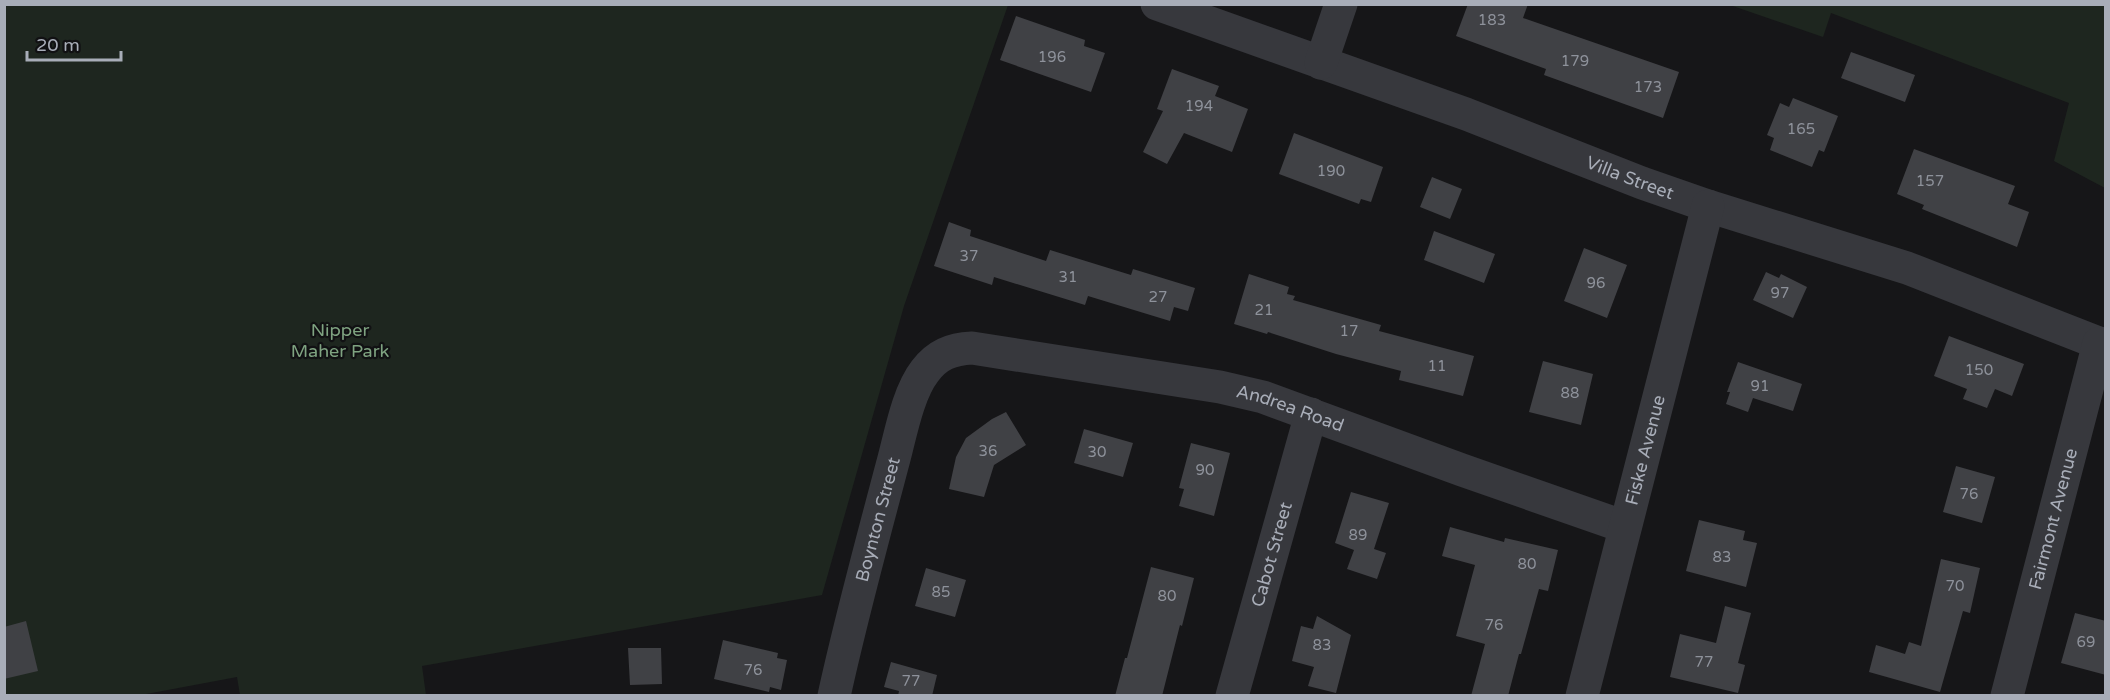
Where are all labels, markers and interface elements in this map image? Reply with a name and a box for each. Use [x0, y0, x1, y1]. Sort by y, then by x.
house number: 183 [1478, 11, 1506, 29]
scale bar [27, 24, 122, 62]
text: 20 m [36, 34, 80, 56]
house number: 196 [1038, 48, 1066, 66]
house number: 179 [1561, 52, 1589, 70]
house number: 173 [1634, 78, 1662, 96]
house number: 194 [1185, 97, 1213, 115]
house number: 165 [1787, 120, 1815, 138]
street label: Villa Street [1583, 151, 1677, 204]
house number: 190 [1317, 162, 1345, 180]
house number: 157 [1916, 172, 1944, 190]
house number: 37 [960, 247, 978, 265]
house number: 31 [1059, 268, 1077, 286]
house number: 96 [1587, 274, 1605, 292]
house number: 97 [1771, 284, 1789, 302]
house number: 27 [1149, 288, 1167, 306]
house number: 21 [1255, 301, 1273, 319]
park label: Nipper Maher Park [291, 319, 390, 362]
house number: 17 [1340, 322, 1358, 340]
house number: 11 [1428, 357, 1446, 375]
house number: 150 [1965, 361, 1993, 379]
house number: 91 [1751, 377, 1769, 395]
street label: Andrea Road [1234, 380, 1347, 437]
house number: 88 [1561, 384, 1579, 402]
street label: Fiske Avenue [1621, 393, 1670, 507]
house number: 36 [979, 442, 997, 460]
house number: 30 [1088, 443, 1106, 461]
street label: Fairmont Avenue [2024, 446, 2082, 592]
street label: Boynton Street [851, 454, 905, 584]
house number: 90 [1196, 461, 1214, 479]
house number: 76 [1960, 485, 1978, 503]
street label: Cabot Street [1246, 499, 1297, 609]
house number: 89 [1349, 526, 1367, 544]
house number: 83 [1713, 548, 1731, 566]
house number: 80 [1518, 555, 1536, 573]
house number: 70 [1946, 577, 1964, 595]
house number: 85 [932, 583, 950, 601]
house number: 80 [1158, 587, 1176, 605]
house number: 76 [1485, 616, 1503, 634]
house number: 69 [2077, 633, 2095, 651]
house number: 83 [1313, 636, 1331, 654]
house number: 77 [1695, 653, 1713, 671]
house number: 76 [744, 661, 762, 679]
house number: 77 [902, 672, 920, 690]

